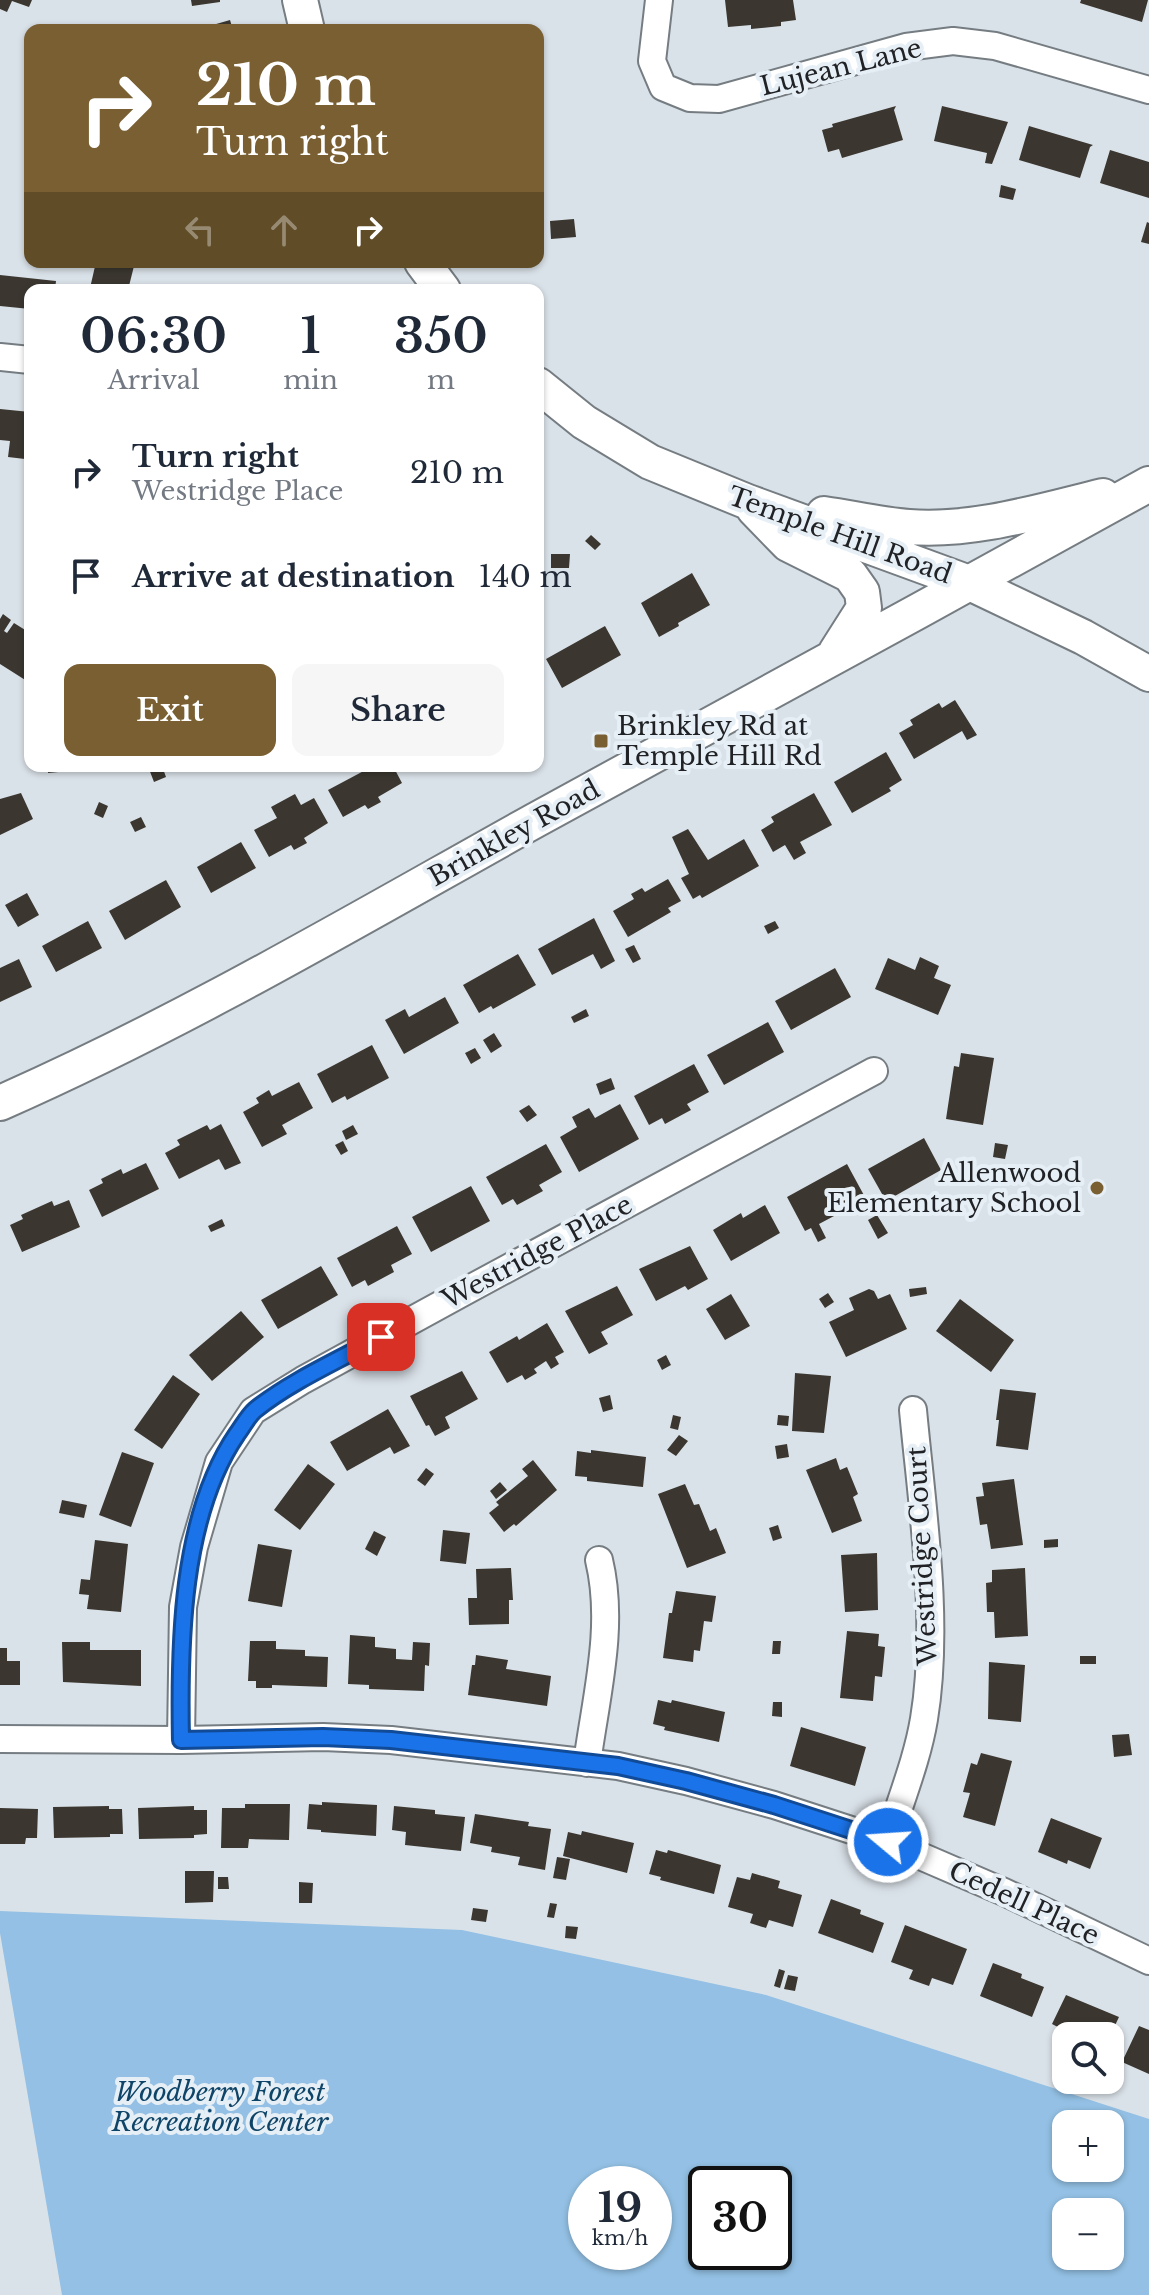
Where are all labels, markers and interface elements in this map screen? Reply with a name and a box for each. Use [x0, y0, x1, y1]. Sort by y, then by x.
street label: Lujean Lane [757, 32, 925, 102]
text: 210 m [196, 51, 376, 120]
icon: right [64, 56, 168, 160]
text: Turn right [196, 120, 389, 165]
icon: left [178, 208, 222, 252]
icon: ahead [262, 208, 306, 252]
icon: right [346, 208, 390, 252]
text: 06:30 [80, 306, 227, 366]
text: 1 [300, 306, 321, 366]
text: 350 [394, 306, 488, 366]
text: Arrival [108, 364, 200, 396]
text: min [283, 364, 338, 396]
text: m [427, 364, 455, 396]
text: Turn right [132, 438, 299, 475]
icon: right [64, 450, 108, 494]
text: 210 m [410, 454, 504, 491]
text: Westridge Place [132, 475, 343, 507]
street label: Temple Hill Road [724, 480, 956, 590]
icon: arrive [64, 554, 108, 598]
text: Arrive at destination [132, 558, 455, 595]
text: 140 m [479, 558, 572, 595]
button: Exit [64, 664, 276, 756]
button: Share [292, 664, 504, 756]
place label: Brinkley Rd at Temple Hill Rd [617, 710, 821, 772]
marker: Brinkley Rd at Temple Hill Rd [592, 732, 610, 750]
street label: Brinkley Road [423, 773, 605, 893]
place label: Allenwood Elementary School [827, 1157, 1081, 1219]
marker: Allenwood Elementary School [1088, 1179, 1106, 1197]
street label: Westridge Place [435, 1188, 638, 1316]
pin [347, 1303, 415, 1371]
icon: arrive [359, 1315, 403, 1359]
street label: Westridge Court [900, 1446, 944, 1667]
position arrow [846, 1800, 930, 1884]
street label: Cedell Place [944, 1854, 1104, 1952]
map controls [1052, 2022, 1124, 2270]
button: search [1052, 2022, 1124, 2094]
park label: Woodberry Forest Recreation Center [111, 2076, 329, 2138]
button: + [1052, 2110, 1124, 2182]
speed limit sign: 30 [688, 2166, 792, 2270]
text: 19 [598, 2183, 642, 2233]
button: − [1052, 2198, 1124, 2270]
text: km/h [592, 2226, 648, 2250]

